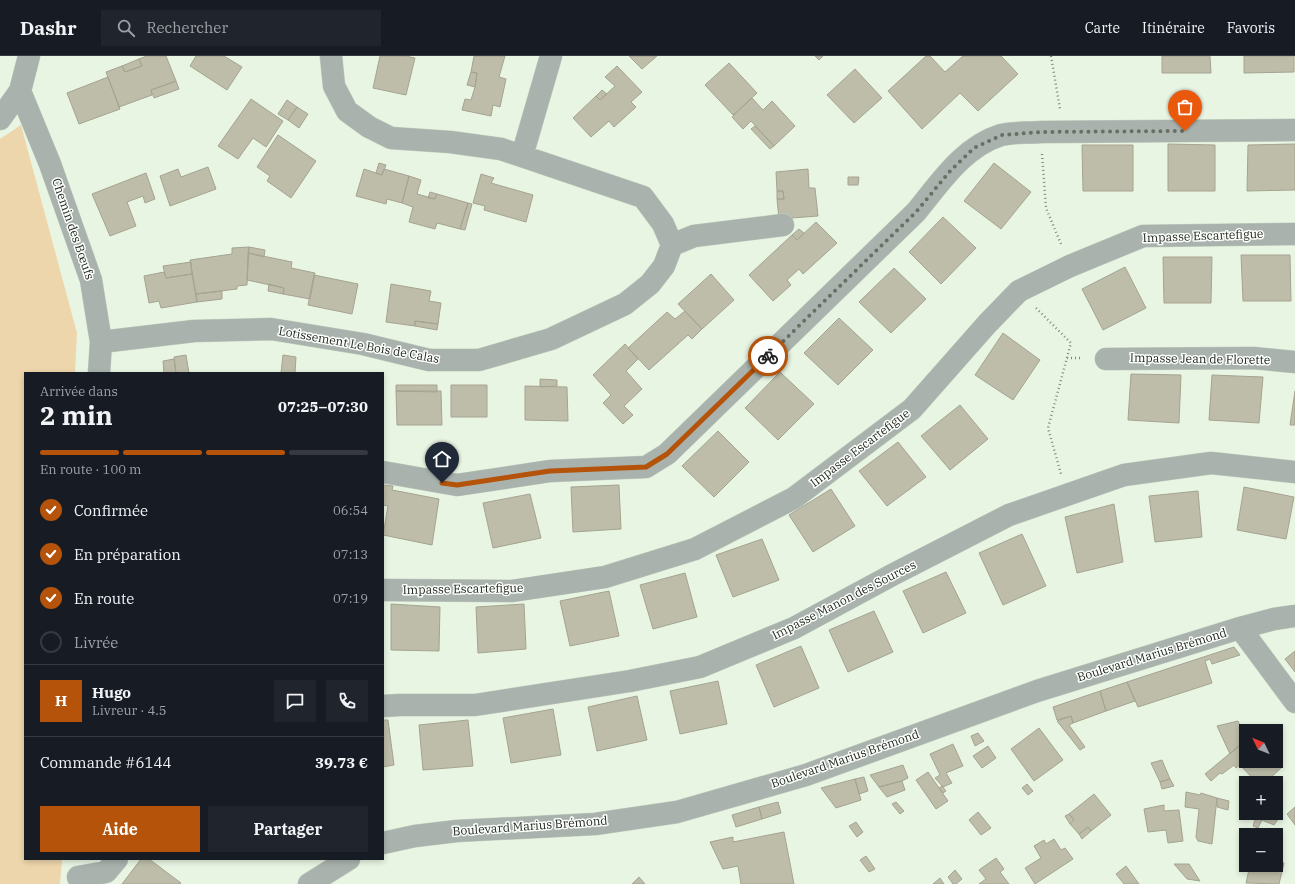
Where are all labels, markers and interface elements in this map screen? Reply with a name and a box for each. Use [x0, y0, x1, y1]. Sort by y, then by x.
search box [101, 10, 381, 46]
text: Dashr [20, 16, 77, 40]
icon: search [115, 17, 137, 39]
text: Rechercher [147, 18, 228, 37]
text: Carte [1085, 19, 1120, 37]
text: Itinéraire [1142, 19, 1205, 37]
text: Favoris [1227, 19, 1275, 37]
pin [1168, 90, 1202, 131]
icon: bag [1174, 96, 1196, 118]
street label: Chemin des Bœufs [49, 176, 98, 282]
street label: Impasse Escartefigue [1142, 226, 1264, 245]
street label: Lotissement Le Bois de Calas [278, 323, 441, 366]
courier [748, 336, 788, 376]
icon: bike [757, 345, 779, 367]
street label: Impasse Jean de Florette [1130, 350, 1270, 367]
text: Arrivée dans [40, 383, 118, 400]
text: 07:25–07:30 [278, 397, 368, 416]
text: 2 min [40, 398, 113, 432]
street label: Impasse Escartefigue [807, 405, 912, 490]
pin [425, 442, 459, 483]
icon: home [431, 448, 453, 470]
text: En route · 100 m [40, 461, 141, 478]
icon: check [40, 499, 62, 521]
text: Confirmée [74, 501, 148, 520]
text: 06:54 [333, 502, 368, 519]
icon: check [40, 543, 62, 565]
text: En préparation [74, 545, 181, 564]
text: 07:13 [333, 546, 368, 563]
street label: Impasse Manon des Sources [769, 557, 918, 642]
street label: Impasse Escartefigue [402, 580, 524, 597]
icon: check [40, 587, 62, 609]
text: En route [74, 589, 134, 608]
text: 07:19 [333, 590, 368, 607]
street label: Boulevard Marius Brémond [1075, 625, 1228, 684]
text: Livrée [74, 633, 118, 652]
button: chat [274, 680, 316, 722]
button: phone [326, 680, 368, 722]
text: Hugo [92, 683, 131, 702]
text: H [55, 691, 67, 710]
text: Livreur · 4.5 [92, 702, 167, 719]
north arrow [1239, 724, 1283, 768]
map controls [1239, 724, 1283, 872]
street label: Boulevard Marius Brémond [769, 726, 921, 791]
text: Commande #6144 [40, 753, 171, 772]
text: 39.73 € [315, 753, 368, 772]
button: + [1239, 776, 1283, 820]
button: Aide [40, 806, 200, 852]
button: Partager [208, 806, 368, 852]
street label: Boulevard Marius Brémond [452, 813, 608, 838]
button: − [1239, 828, 1283, 872]

